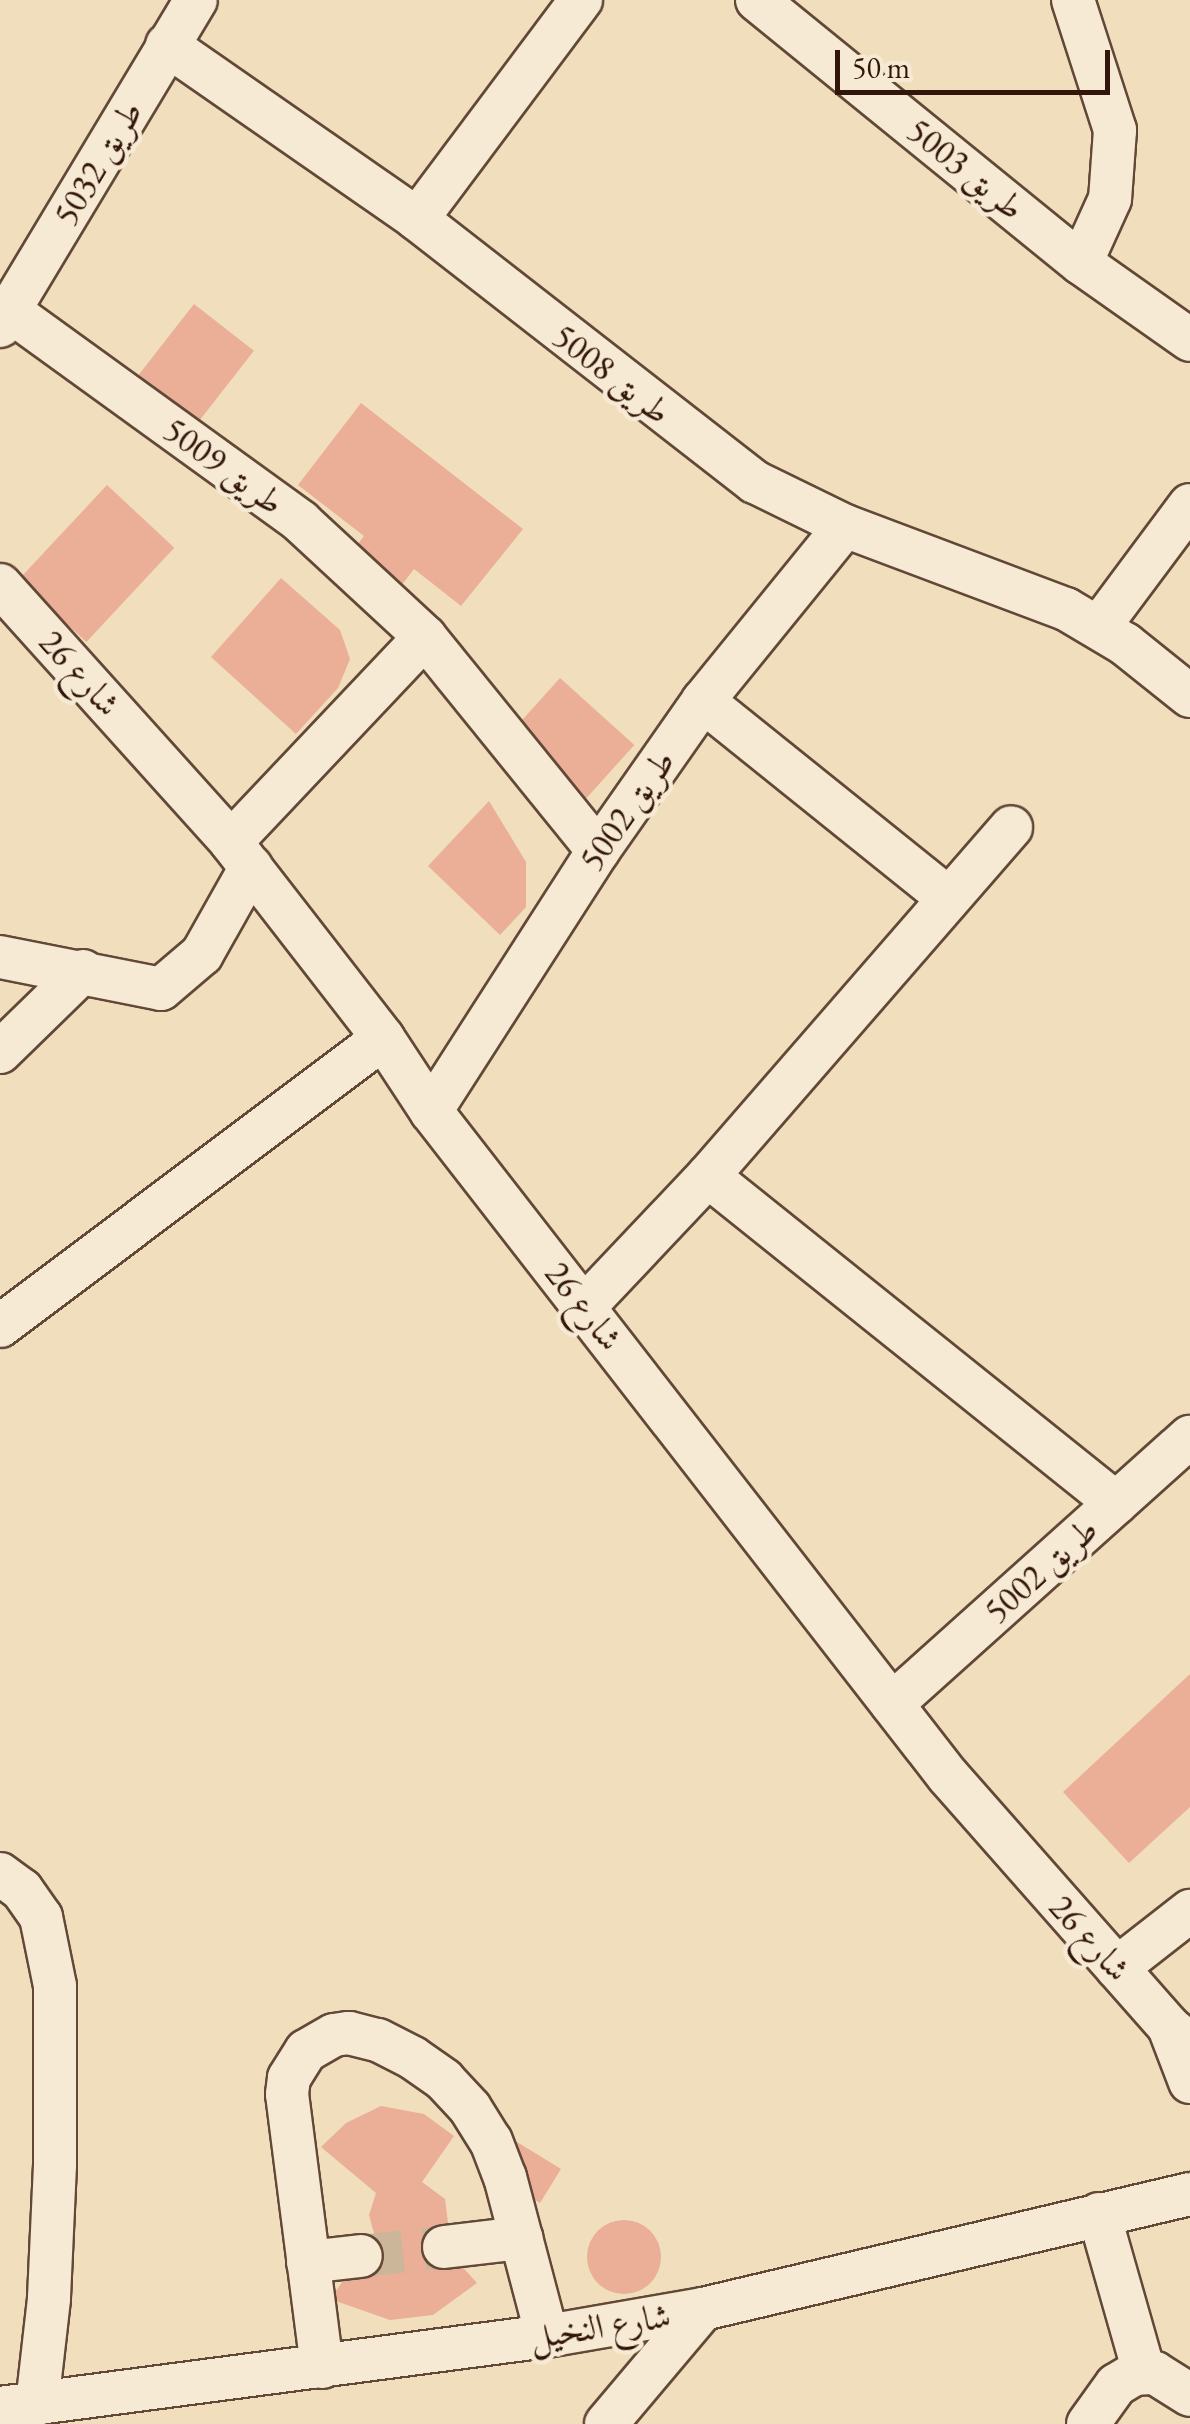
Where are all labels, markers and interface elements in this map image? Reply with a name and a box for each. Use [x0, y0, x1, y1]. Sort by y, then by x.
scale bar [840, 30, 1115, 92]
text: 50 m [852, 48, 910, 87]
street label: طريق 5032 [44, 93, 152, 233]
street label: طريق 5003 [899, 109, 1033, 229]
street label: طريق 5008 [545, 315, 679, 433]
street label: طريق 5009 [156, 408, 292, 524]
street label: شارع 26 [30, 621, 130, 725]
street label: طريق 5002 [570, 741, 684, 879]
street label: شارع 26 [536, 1253, 632, 1359]
street label: طريق 5002 [976, 1508, 1106, 1632]
street label: شارع 26 [1040, 1886, 1140, 1990]
street label: شارع النخيل [526, 2294, 674, 2358]

